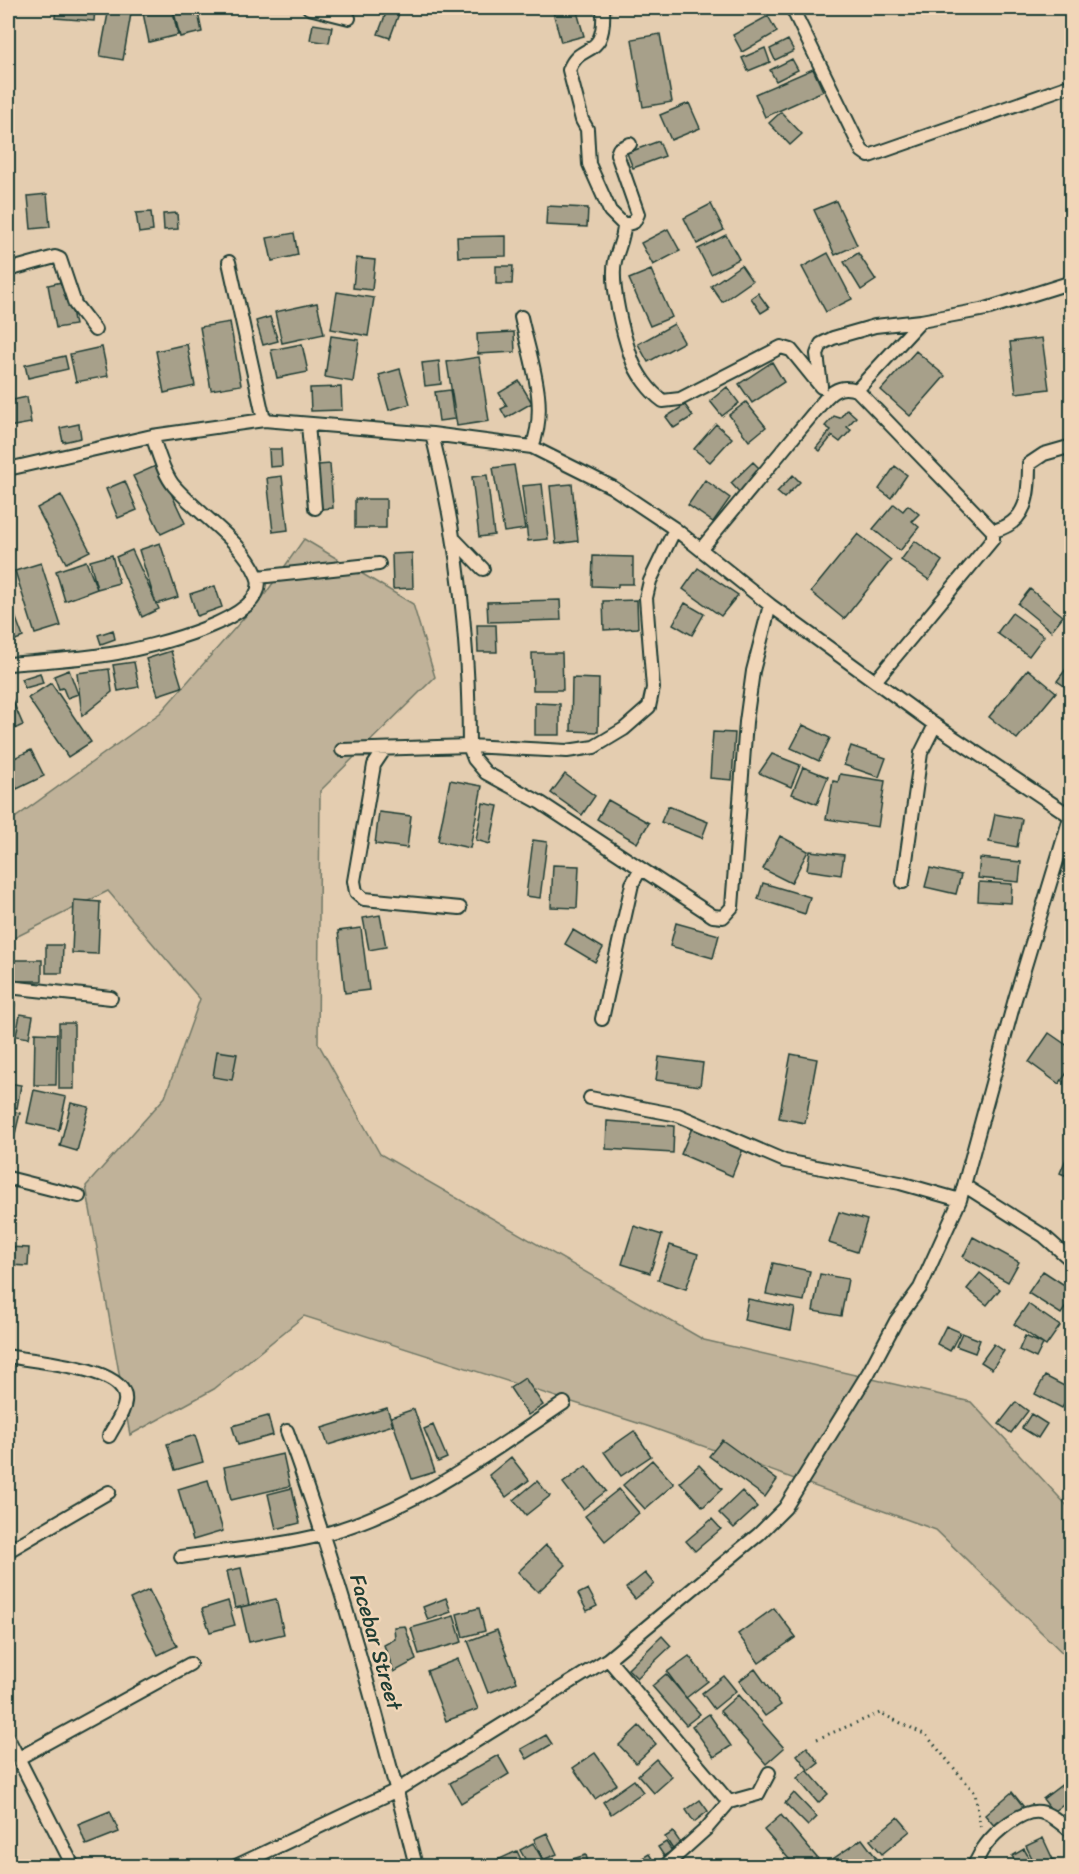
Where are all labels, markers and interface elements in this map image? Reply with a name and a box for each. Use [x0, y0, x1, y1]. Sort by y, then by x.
street label: Facebar Street [338, 1569, 414, 1716]

